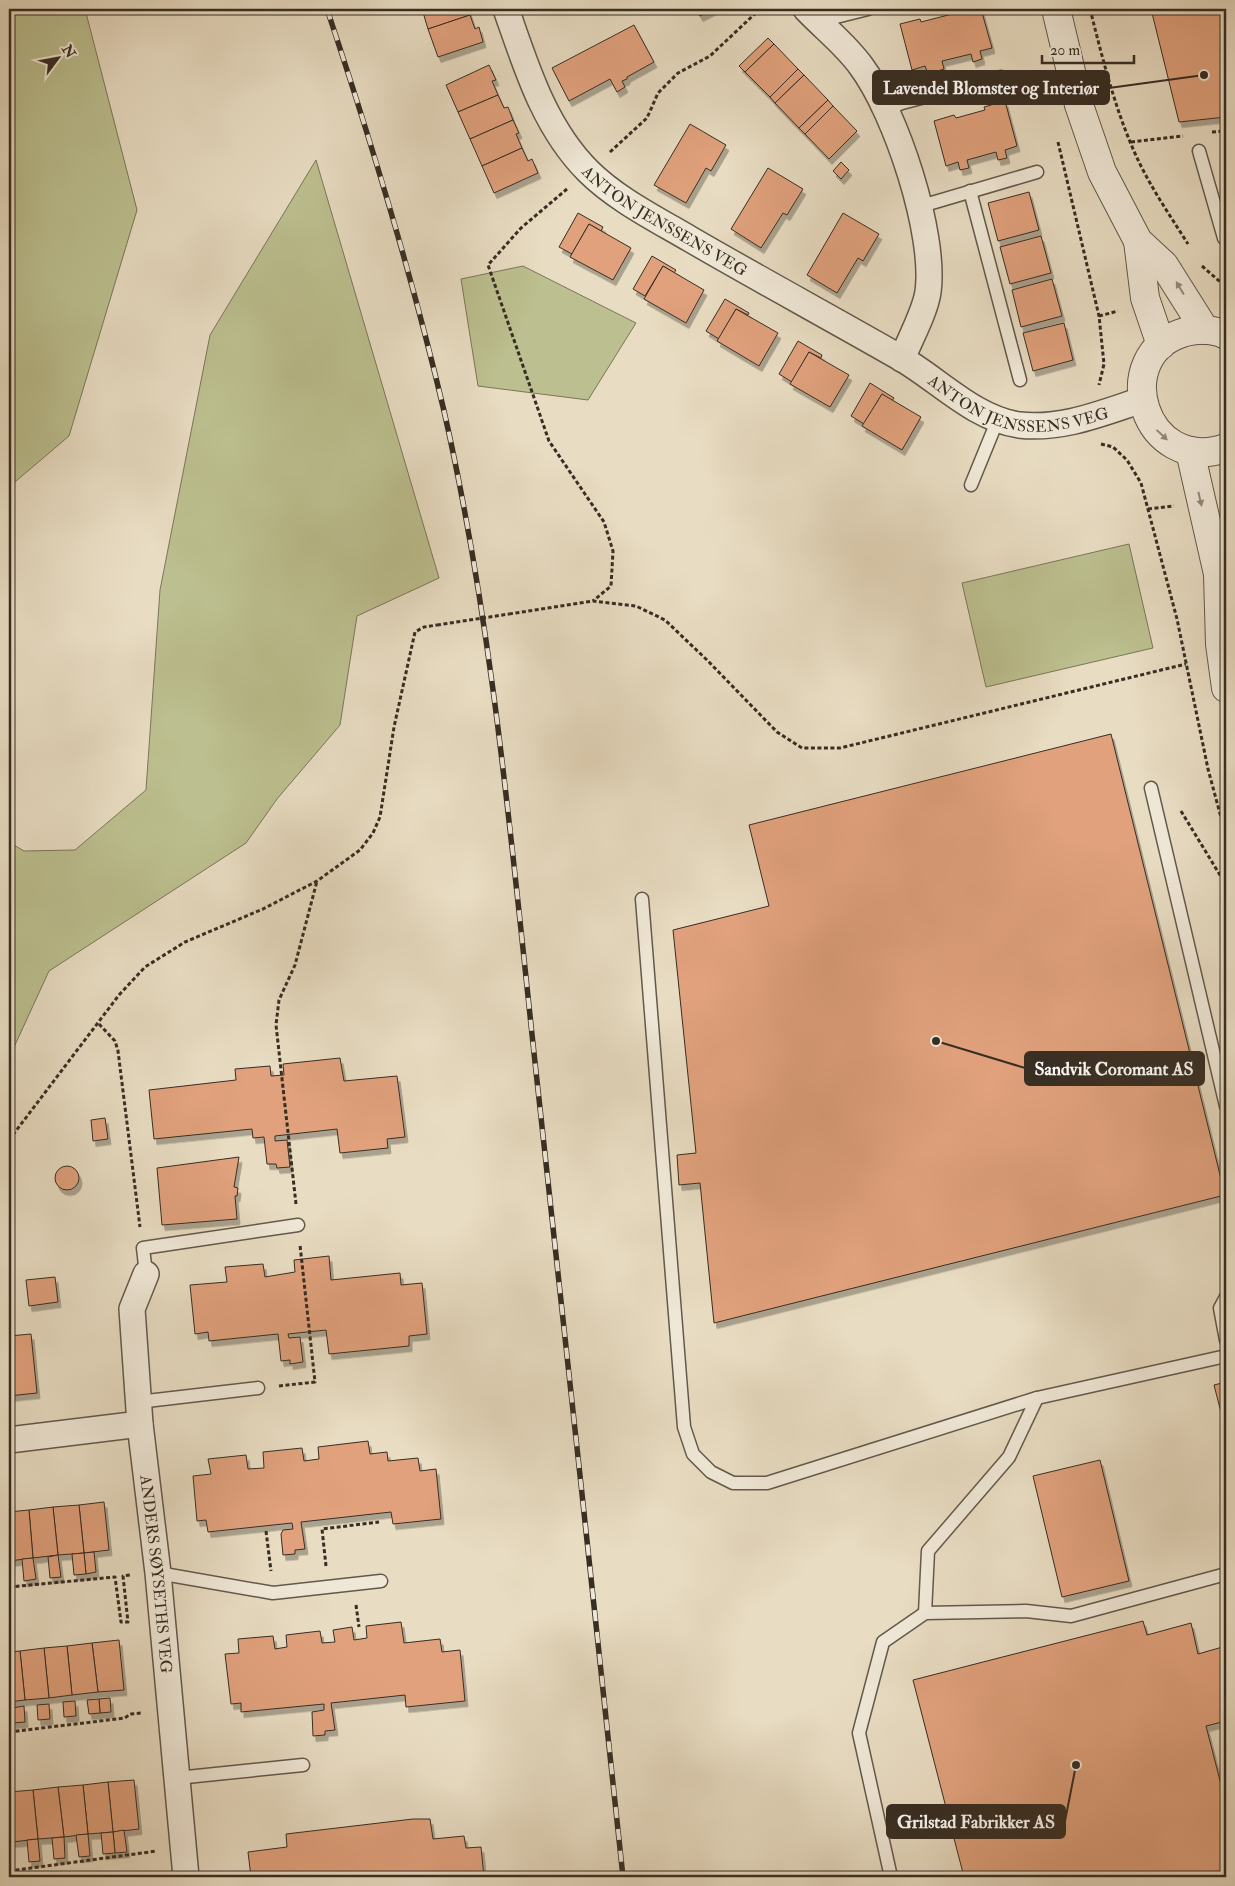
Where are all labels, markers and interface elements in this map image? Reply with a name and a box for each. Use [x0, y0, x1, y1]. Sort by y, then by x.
north arrow [32, 32, 82, 82]
scale bar [1042, 32, 1135, 64]
text: N [58, 41, 79, 62]
text: 20 m [1050, 41, 1080, 60]
callout: Lavendel Blomster og Interiør [873, 71, 1109, 104]
text: Lavendel Blomster og Interiør [883, 77, 1099, 100]
street label: ANTON JENSSENS VEG [577, 161, 751, 281]
one-way arrow [1175, 281, 1184, 294]
street label: ANTON JENSSENS VEG [923, 370, 1111, 437]
one-way arrow [1155, 429, 1167, 441]
one-way arrow [1196, 491, 1204, 506]
callout: Sandvik Coromant AS [1025, 1052, 1204, 1085]
text: Sandvik Coromant AS [1034, 1058, 1194, 1081]
street label: ANDERS SØYSETHS VEG [135, 1473, 176, 1674]
callout: Grilstad Fabrikker AS [887, 1805, 1065, 1838]
text: Grilstad Fabrikker AS [897, 1811, 1055, 1834]

